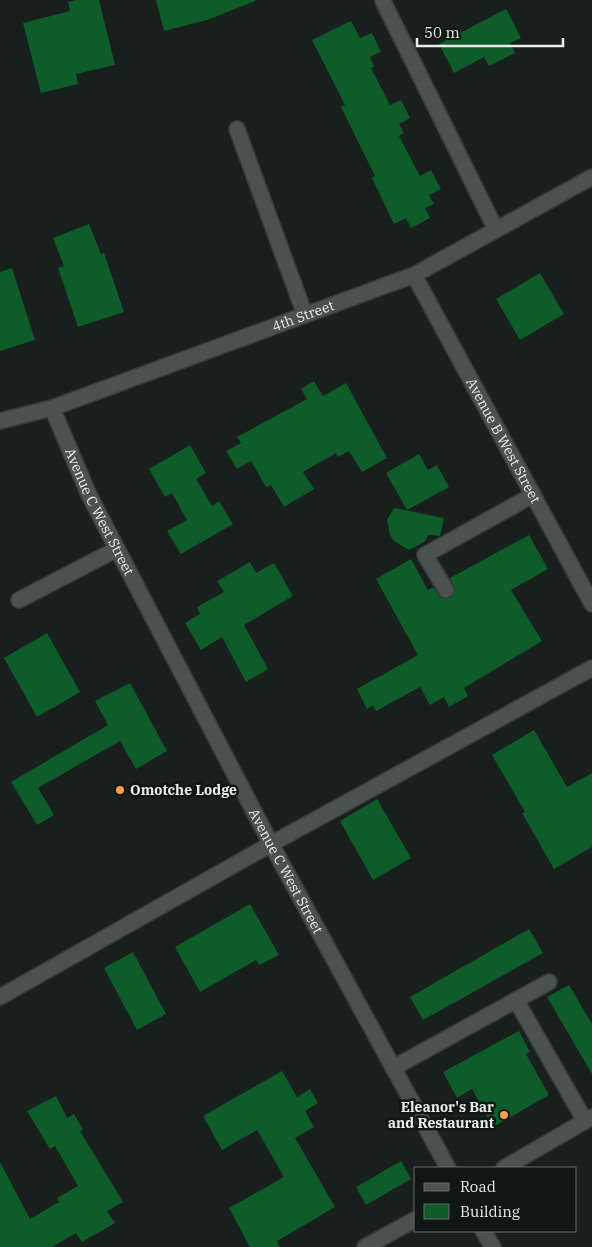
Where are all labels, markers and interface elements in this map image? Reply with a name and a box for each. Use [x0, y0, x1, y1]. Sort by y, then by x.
scale bar [417, 15, 563, 47]
text: 50 m [424, 23, 460, 42]
street label: 4th Street [270, 296, 337, 335]
street label: Avenue B West Street [462, 375, 545, 506]
street label: Avenue C West Street [61, 445, 138, 578]
place label: Omotche Lodge [130, 781, 237, 799]
marker: Omotche Lodge [114, 784, 126, 796]
street label: Avenue C West Street [245, 805, 327, 937]
place label: Eleanor's Bar and Restaurant [388, 1098, 494, 1132]
marker: Eleanor's Bar and Restaurant [498, 1109, 510, 1121]
legend [414, 1167, 577, 1232]
text: Road [460, 1177, 496, 1196]
text: Building [460, 1202, 520, 1221]

